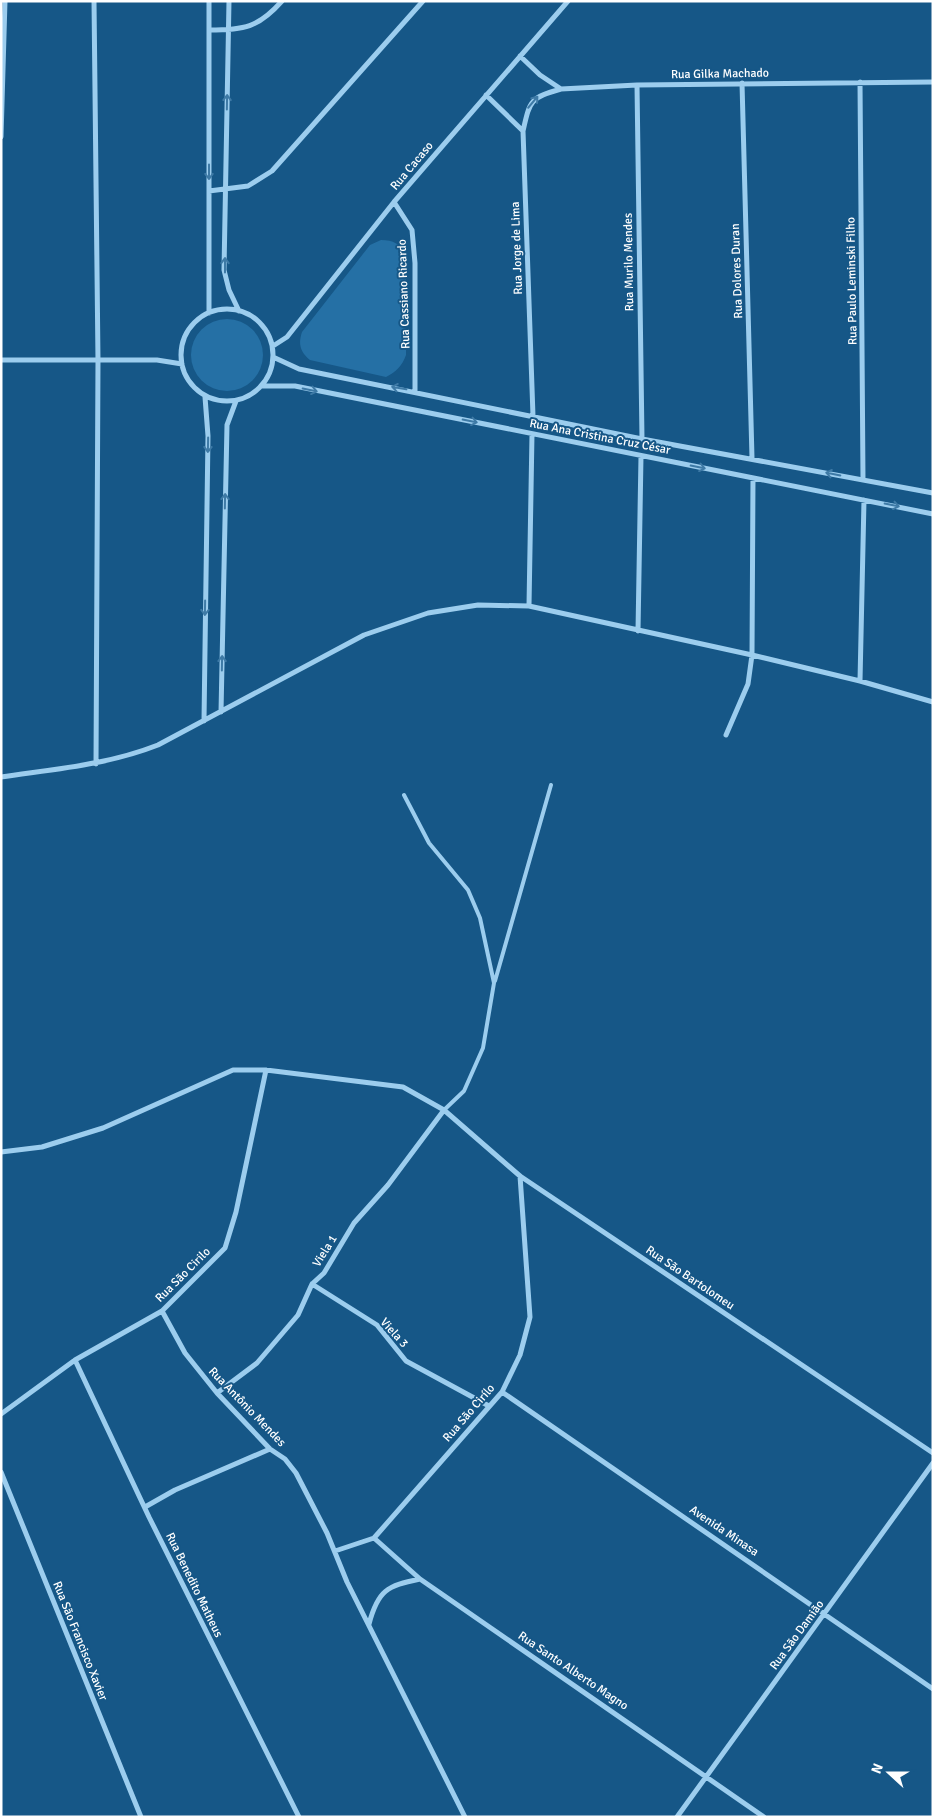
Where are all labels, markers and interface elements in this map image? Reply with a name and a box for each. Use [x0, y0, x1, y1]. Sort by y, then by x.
street label: Rua Gilka Machado [671, 66, 769, 82]
one-way arrow [222, 95, 232, 111]
one-way arrow [528, 95, 539, 108]
street label: Rua Cacaso [387, 139, 437, 193]
one-way arrow [204, 164, 214, 180]
street label: Rua Jorge de Lima [508, 201, 526, 295]
street label: Rua Murilo Mendes [621, 213, 637, 311]
street label: Rua Paulo Leminski Filho [843, 217, 861, 345]
street label: Rua Dolores Duran [728, 223, 746, 319]
street label: Rua Cassiano Ricardo [395, 239, 413, 349]
one-way arrow [220, 257, 230, 274]
one-way arrow [392, 383, 408, 393]
one-way arrow [302, 385, 318, 395]
street label: Rua Ana Cristina Cruz César [528, 416, 672, 458]
one-way arrow [461, 417, 477, 427]
one-way arrow [203, 436, 213, 453]
one-way arrow [689, 462, 705, 472]
one-way arrow [826, 468, 842, 478]
one-way arrow [220, 493, 230, 509]
one-way arrow [883, 501, 899, 511]
one-way arrow [201, 599, 210, 615]
one-way arrow [217, 655, 227, 672]
street label: Viela 1 [309, 1232, 341, 1270]
street label: Rua São Bartolomeu [643, 1243, 737, 1313]
street label: Rua São Cirilo [152, 1244, 214, 1306]
street label: Viela 3 [377, 1315, 411, 1351]
street label: Rua Antônio Mendes [205, 1364, 289, 1450]
street label: Rua São Cirílo [440, 1381, 498, 1445]
street label: Avenida Minasa [687, 1502, 761, 1560]
street label: Rua Benedito Matheus [162, 1530, 226, 1640]
street label: Rua São Francisco Xavier [49, 1579, 111, 1703]
street label: Rua São Damião [767, 1597, 827, 1673]
street label: Rua Santo Alberto Magno [515, 1628, 631, 1714]
north arrow [864, 1748, 914, 1798]
text: N [868, 1761, 887, 1776]

